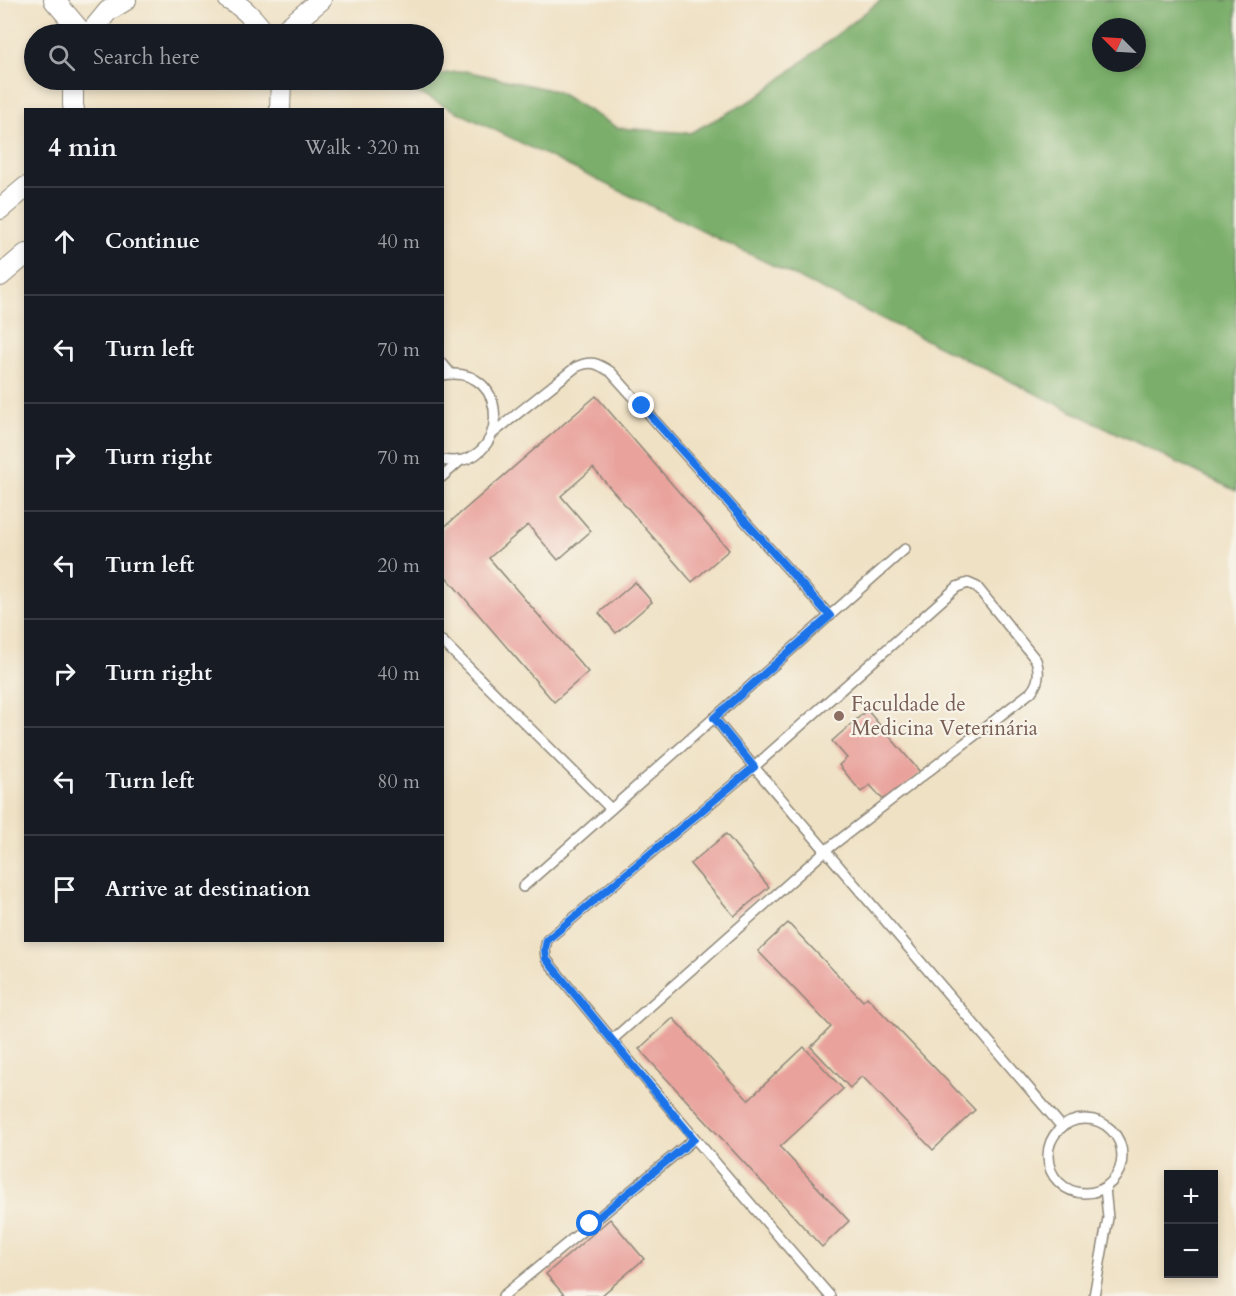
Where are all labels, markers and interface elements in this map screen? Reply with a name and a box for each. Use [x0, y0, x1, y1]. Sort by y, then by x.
north arrow [1092, 18, 1146, 72]
search box [24, 24, 444, 90]
icon: search [45, 41, 78, 74]
text: Search here [93, 42, 200, 72]
text: 4 min [48, 130, 117, 165]
text: Walk · 320 m [305, 134, 420, 161]
icon: ahead [48, 225, 81, 258]
text: Continue [105, 226, 200, 256]
text: 40 m [377, 228, 420, 255]
icon: left [48, 333, 81, 366]
text: Turn left [105, 334, 194, 364]
text: 70 m [377, 336, 420, 363]
route end [628, 392, 654, 418]
icon: right [48, 441, 81, 474]
text: Turn right [105, 442, 212, 472]
text: 70 m [377, 444, 420, 471]
icon: left [48, 549, 81, 582]
text: Turn left [105, 550, 194, 580]
text: 20 m [377, 552, 420, 579]
icon: right [48, 657, 81, 690]
text: Turn right [105, 658, 212, 688]
text: 40 m [377, 660, 420, 687]
place label: Faculdade de Medicina Veterinária [851, 690, 1038, 743]
marker: Faculdade de Medicina Veterinária [832, 709, 846, 723]
icon: left [48, 765, 81, 798]
text: Turn left [105, 766, 194, 796]
text: 80 m [377, 768, 420, 795]
icon: arrive [48, 873, 81, 906]
text: Arrive at destination [105, 874, 310, 904]
map controls [1164, 1170, 1218, 1278]
button: + [1164, 1170, 1218, 1224]
route start [576, 1210, 602, 1236]
button: − [1164, 1224, 1218, 1278]

